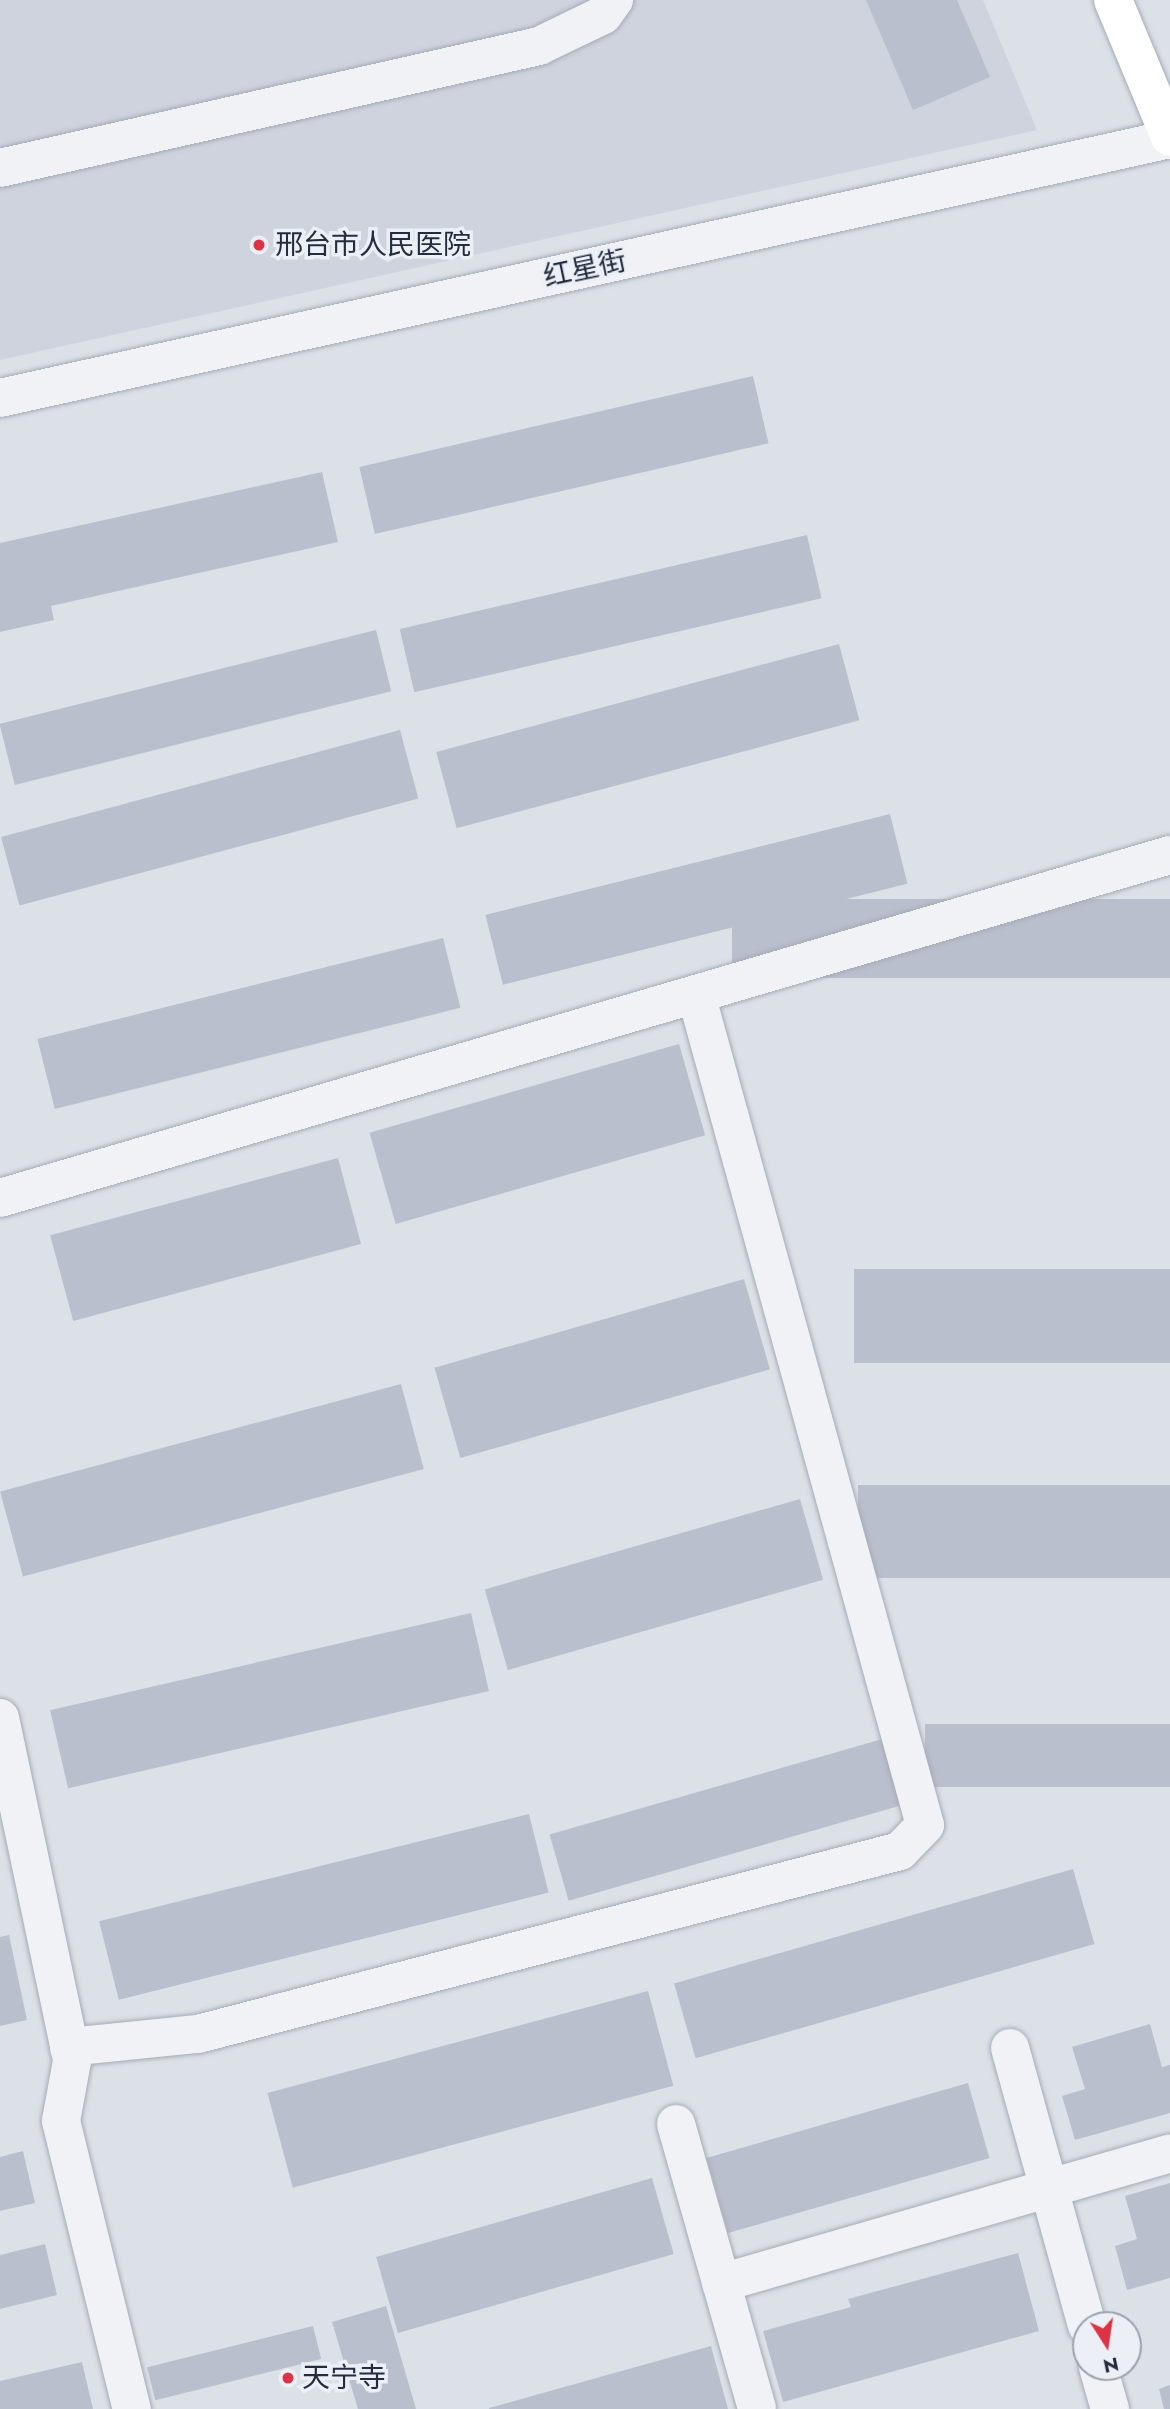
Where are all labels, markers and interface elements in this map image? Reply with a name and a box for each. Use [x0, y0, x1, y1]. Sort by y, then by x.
place label: 邢台市人民医院 [275, 228, 471, 262]
marker: 邢台市人民医院 [249, 235, 269, 255]
street label: 红星街 [540, 244, 630, 294]
north arrow [1072, 2311, 1142, 2381]
text: N [1101, 2350, 1121, 2380]
place label: 天宁寺 [302, 2361, 386, 2395]
marker: 天宁寺 [280, 2370, 296, 2386]

